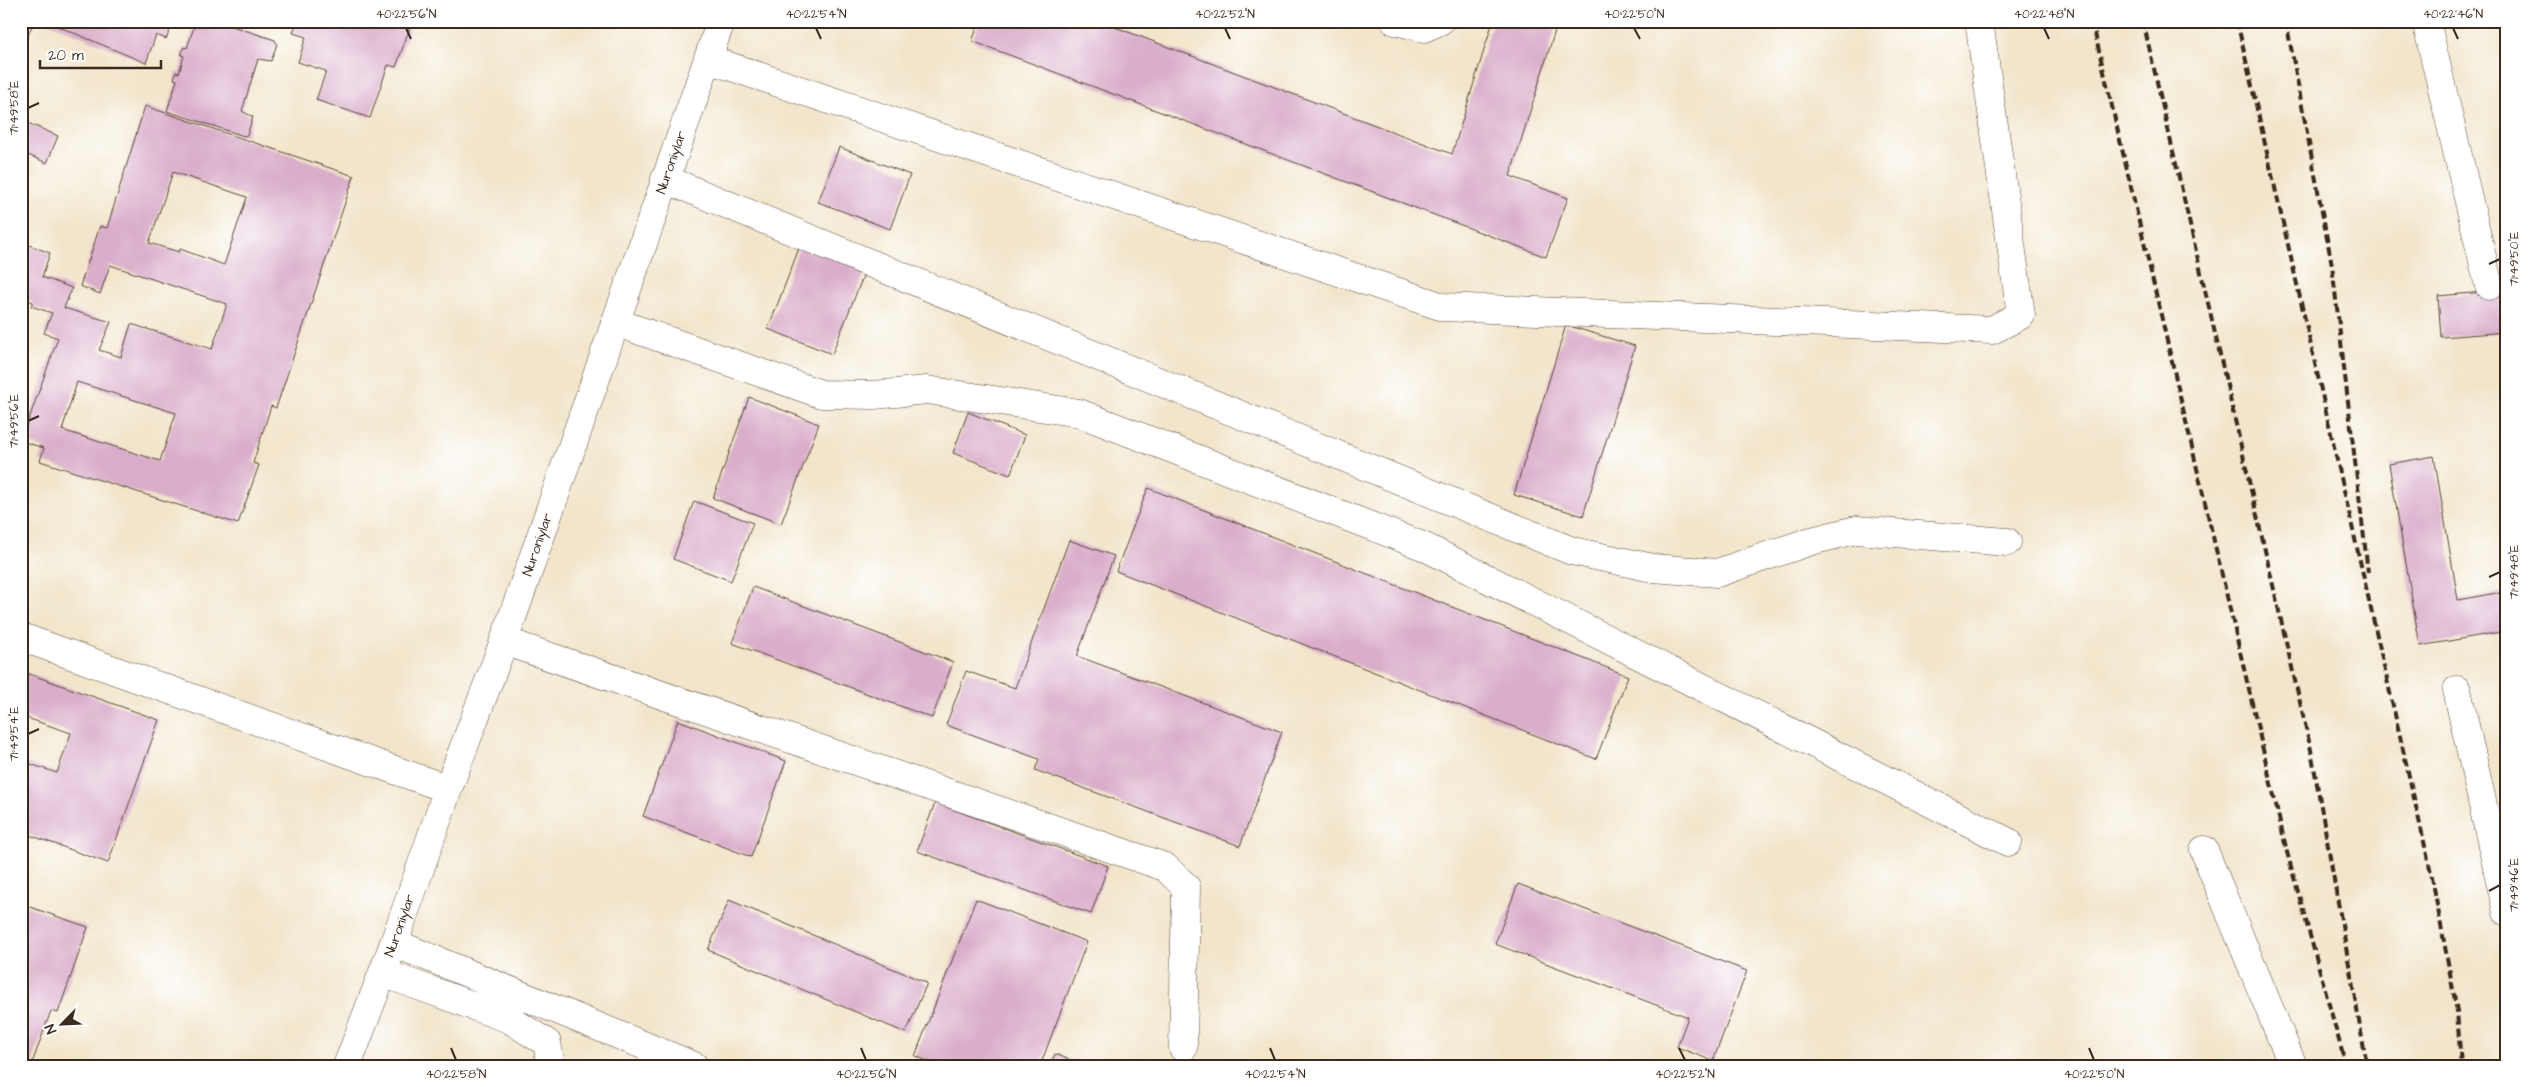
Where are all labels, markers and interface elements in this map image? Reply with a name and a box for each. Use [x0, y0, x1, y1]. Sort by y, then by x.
text: 40°22'56"N [376, 6, 437, 23]
text: 40°22'54"N [785, 6, 847, 23]
text: 40°22'52"N [1195, 6, 1255, 23]
text: 40°22'50"N [1604, 6, 1665, 23]
text: 40°22'48"N [2014, 6, 2075, 23]
text: 40°22'46"N [2423, 6, 2484, 23]
scale bar [40, 38, 161, 70]
text: 20 m [48, 45, 84, 66]
text: 71°49'58"E [6, 81, 23, 135]
street label: Nuroniylar [651, 128, 692, 197]
text: 71°49'50"E [2506, 232, 2523, 286]
text: 71°49'56"E [6, 394, 23, 448]
street label: Nuroniylar [517, 510, 558, 579]
text: 71°49'48"E [2506, 545, 2523, 599]
text: 71°49'54"E [6, 706, 23, 762]
text: 71°49'46"E [2506, 858, 2523, 912]
street label: Nuroniylar [380, 891, 420, 960]
north arrow [38, 1000, 88, 1050]
text: N [40, 1021, 62, 1037]
text: 40°22'58"N [426, 1066, 487, 1083]
text: 40°22'56"N [836, 1066, 897, 1083]
text: 40°22'54"N [1244, 1066, 1306, 1083]
text: 40°22'52"N [1655, 1066, 1715, 1083]
text: 40°22'50"N [2064, 1066, 2125, 1083]

